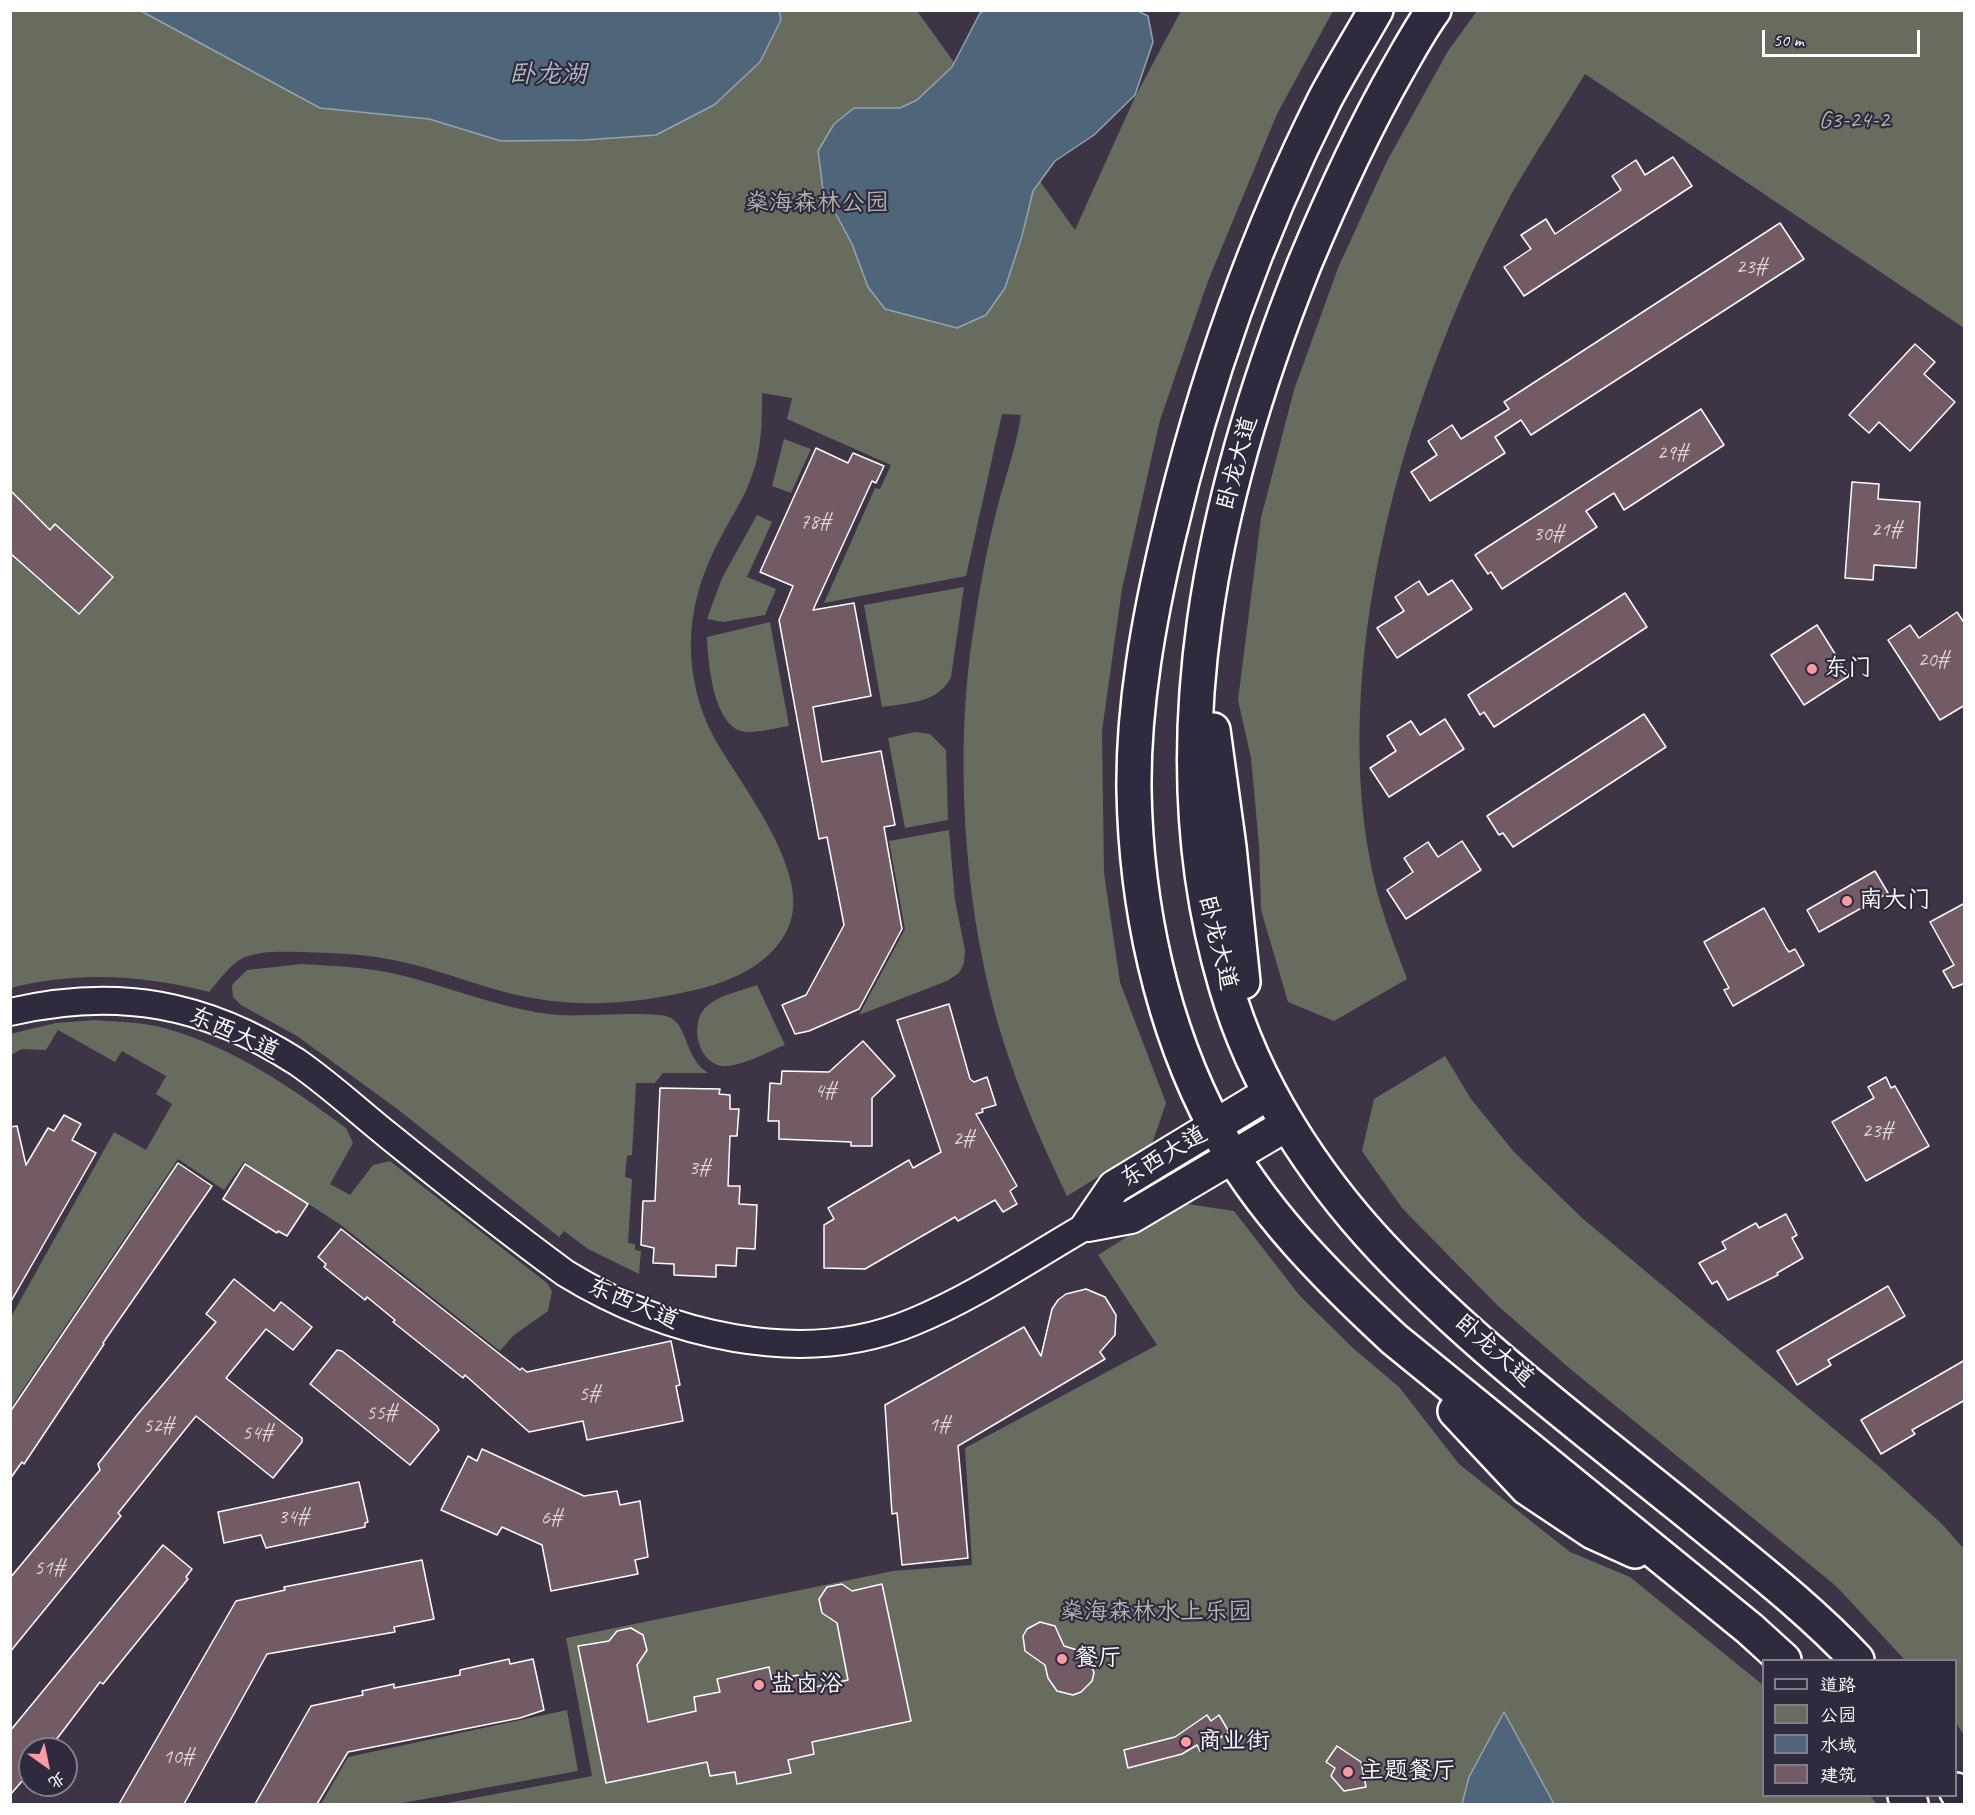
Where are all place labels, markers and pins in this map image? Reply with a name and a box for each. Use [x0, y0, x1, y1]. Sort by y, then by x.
place label: 东门 [1824, 655, 1872, 683]
marker: 东门 [1805, 662, 1819, 676]
place label: 南大门 [1859, 887, 1931, 915]
marker: 南大门 [1840, 894, 1854, 908]
place label: 餐厅 [1074, 1645, 1122, 1673]
marker: 餐厅 [1055, 1652, 1069, 1666]
place label: 盐卤浴 [771, 1671, 843, 1699]
marker: 盐卤浴 [752, 1678, 766, 1692]
place label: 商业街 [1198, 1728, 1270, 1756]
marker: 商业街 [1179, 1735, 1193, 1749]
place label: 主题餐厅 [1360, 1758, 1456, 1786]
marker: 主题餐厅 [1341, 1765, 1355, 1779]

